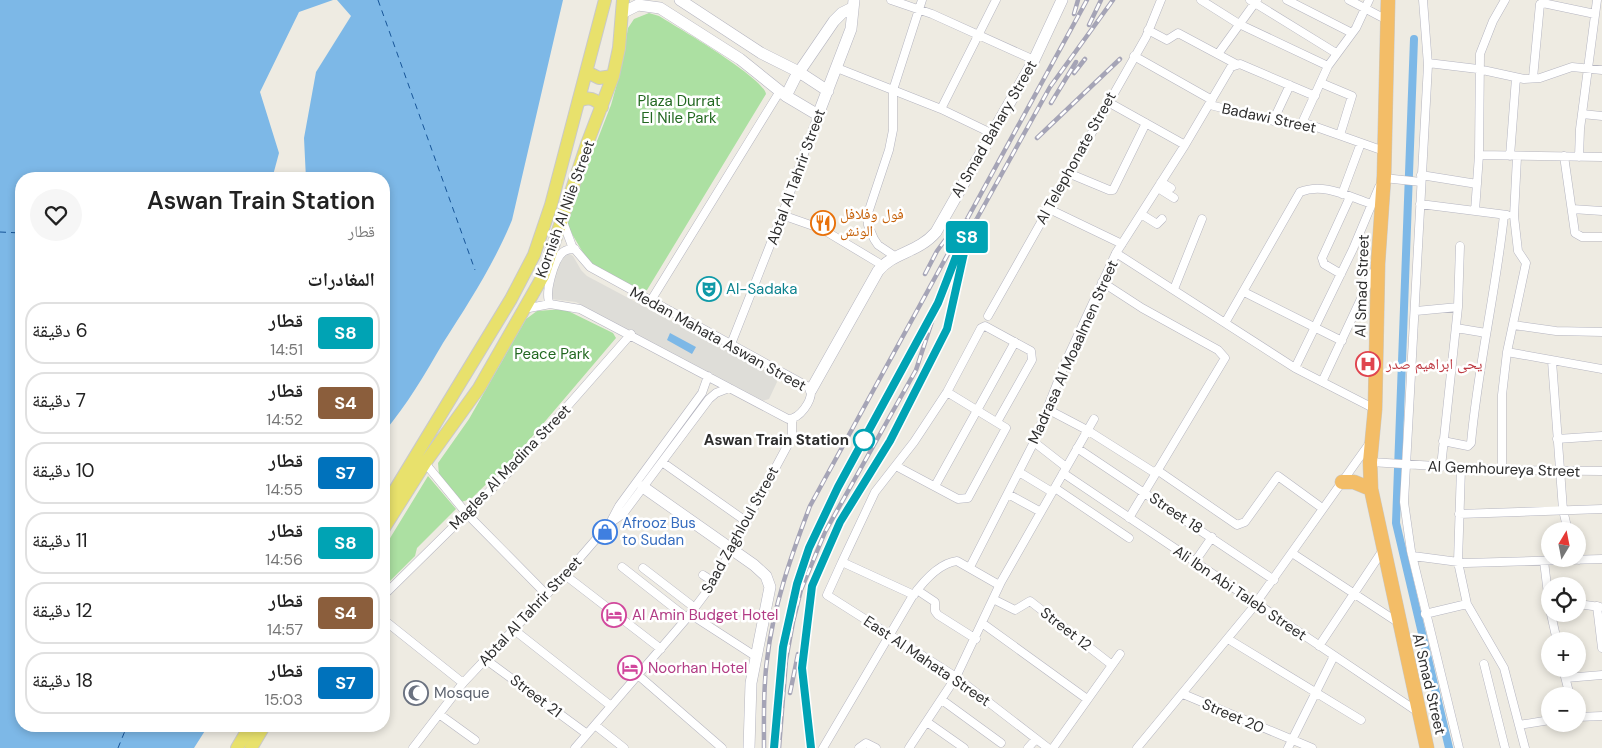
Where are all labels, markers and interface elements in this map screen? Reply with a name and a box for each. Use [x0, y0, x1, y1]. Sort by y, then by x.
street label: Al Smad Bahary Street [947, 57, 1042, 201]
street label: Al Telephonate Street [1031, 88, 1121, 228]
park label: Plaza Durrat El Nile Park [637, 91, 721, 128]
street label: Badawi Street [1220, 98, 1318, 138]
street label: Abtal Al Tahrir Street [762, 106, 830, 248]
street label: Kornish Al Nile Street [531, 137, 599, 280]
text: Aswan Train Station [147, 185, 375, 216]
button: heart [30, 189, 82, 241]
place label: فول وفلافل الونش [840, 204, 904, 241]
restaurant icon: فول وفلافل الونش [810, 210, 836, 236]
text: قطار [348, 221, 375, 242]
line badge: S8 [944, 221, 990, 253]
text: S8 [956, 225, 978, 249]
street label: Al Smad Street [1350, 234, 1374, 338]
street label: Madrasa Al Moaalmen Street [1023, 257, 1123, 447]
text: المغادرات [308, 267, 375, 292]
theatre icon: Al-Sadaka [696, 276, 722, 302]
place label: Al-Sadaka [726, 279, 798, 299]
street label: Medan Mahata Aswan Street [626, 282, 810, 396]
text: قطار [269, 308, 303, 333]
text: 6 دقيقة [32, 318, 88, 343]
text: S8 [334, 321, 357, 345]
text: 14:51 [270, 339, 303, 360]
park label: Peace Park [514, 344, 590, 364]
hospital icon: يحى ابراهيم صدر [1355, 351, 1381, 377]
place label: يحى ابراهيم صدر [1385, 354, 1483, 374]
text: قطار [269, 378, 303, 403]
text: 7 دقيقة [32, 388, 86, 413]
text: S4 [334, 391, 357, 415]
street label: Magles Al Madina Street [445, 400, 575, 534]
text: 14:52 [266, 409, 303, 430]
marker: Aswan Train Station [853, 429, 875, 451]
place label: Aswan Train Station [704, 430, 849, 450]
text: قطار [269, 448, 303, 473]
street label: Al Gemhoureya Street [1427, 456, 1581, 482]
text: 10 دقيقة [32, 458, 95, 483]
text: S7 [335, 461, 356, 485]
street label: Saad Zaghloul Street [697, 463, 783, 597]
text: 14:55 [266, 479, 303, 500]
street label: Street 18 [1145, 488, 1207, 538]
place label: Afrooz Bus to Sudan [622, 513, 696, 550]
text: قطار [269, 518, 303, 543]
shop icon: Afrooz Bus to Sudan [592, 519, 618, 545]
north arrow [1541, 522, 1586, 568]
map controls [1541, 522, 1586, 732]
text: 11 دقيقة [32, 528, 88, 553]
text: S8 [334, 531, 357, 555]
street label: Ali Ibn Abi Taleb Street [1170, 541, 1311, 645]
text: 14:56 [265, 549, 303, 570]
street label: Abtal Al Tahrir Street [474, 552, 586, 670]
button: locate [1541, 577, 1586, 622]
text: قطار [269, 588, 303, 613]
text: 12 دقيقة [32, 598, 93, 623]
text: S4 [334, 601, 357, 625]
hotel icon: Al Amin Budget Hotel [601, 602, 627, 628]
street label: Street 12 [1036, 603, 1096, 655]
place label: Al Amin Budget Hotel [632, 605, 778, 625]
street label: East Al Mahata Street [860, 611, 994, 711]
text: 14:57 [267, 619, 303, 640]
street label: Al Smad Street [1408, 631, 1450, 737]
button: + [1541, 632, 1586, 677]
hotel icon: Noorhan Hotel [617, 655, 643, 681]
text: قطار [269, 658, 303, 683]
place label: Noorhan Hotel [648, 658, 747, 678]
text: 18 دقيقة [32, 668, 93, 693]
street label: Street 21 [506, 670, 566, 722]
text: S7 [335, 671, 356, 695]
mosque icon: Mosque [403, 680, 429, 706]
place label: Mosque [434, 683, 490, 703]
button: − [1541, 687, 1586, 732]
text: 15:03 [265, 689, 303, 710]
street label: Street 20 [1199, 694, 1267, 738]

